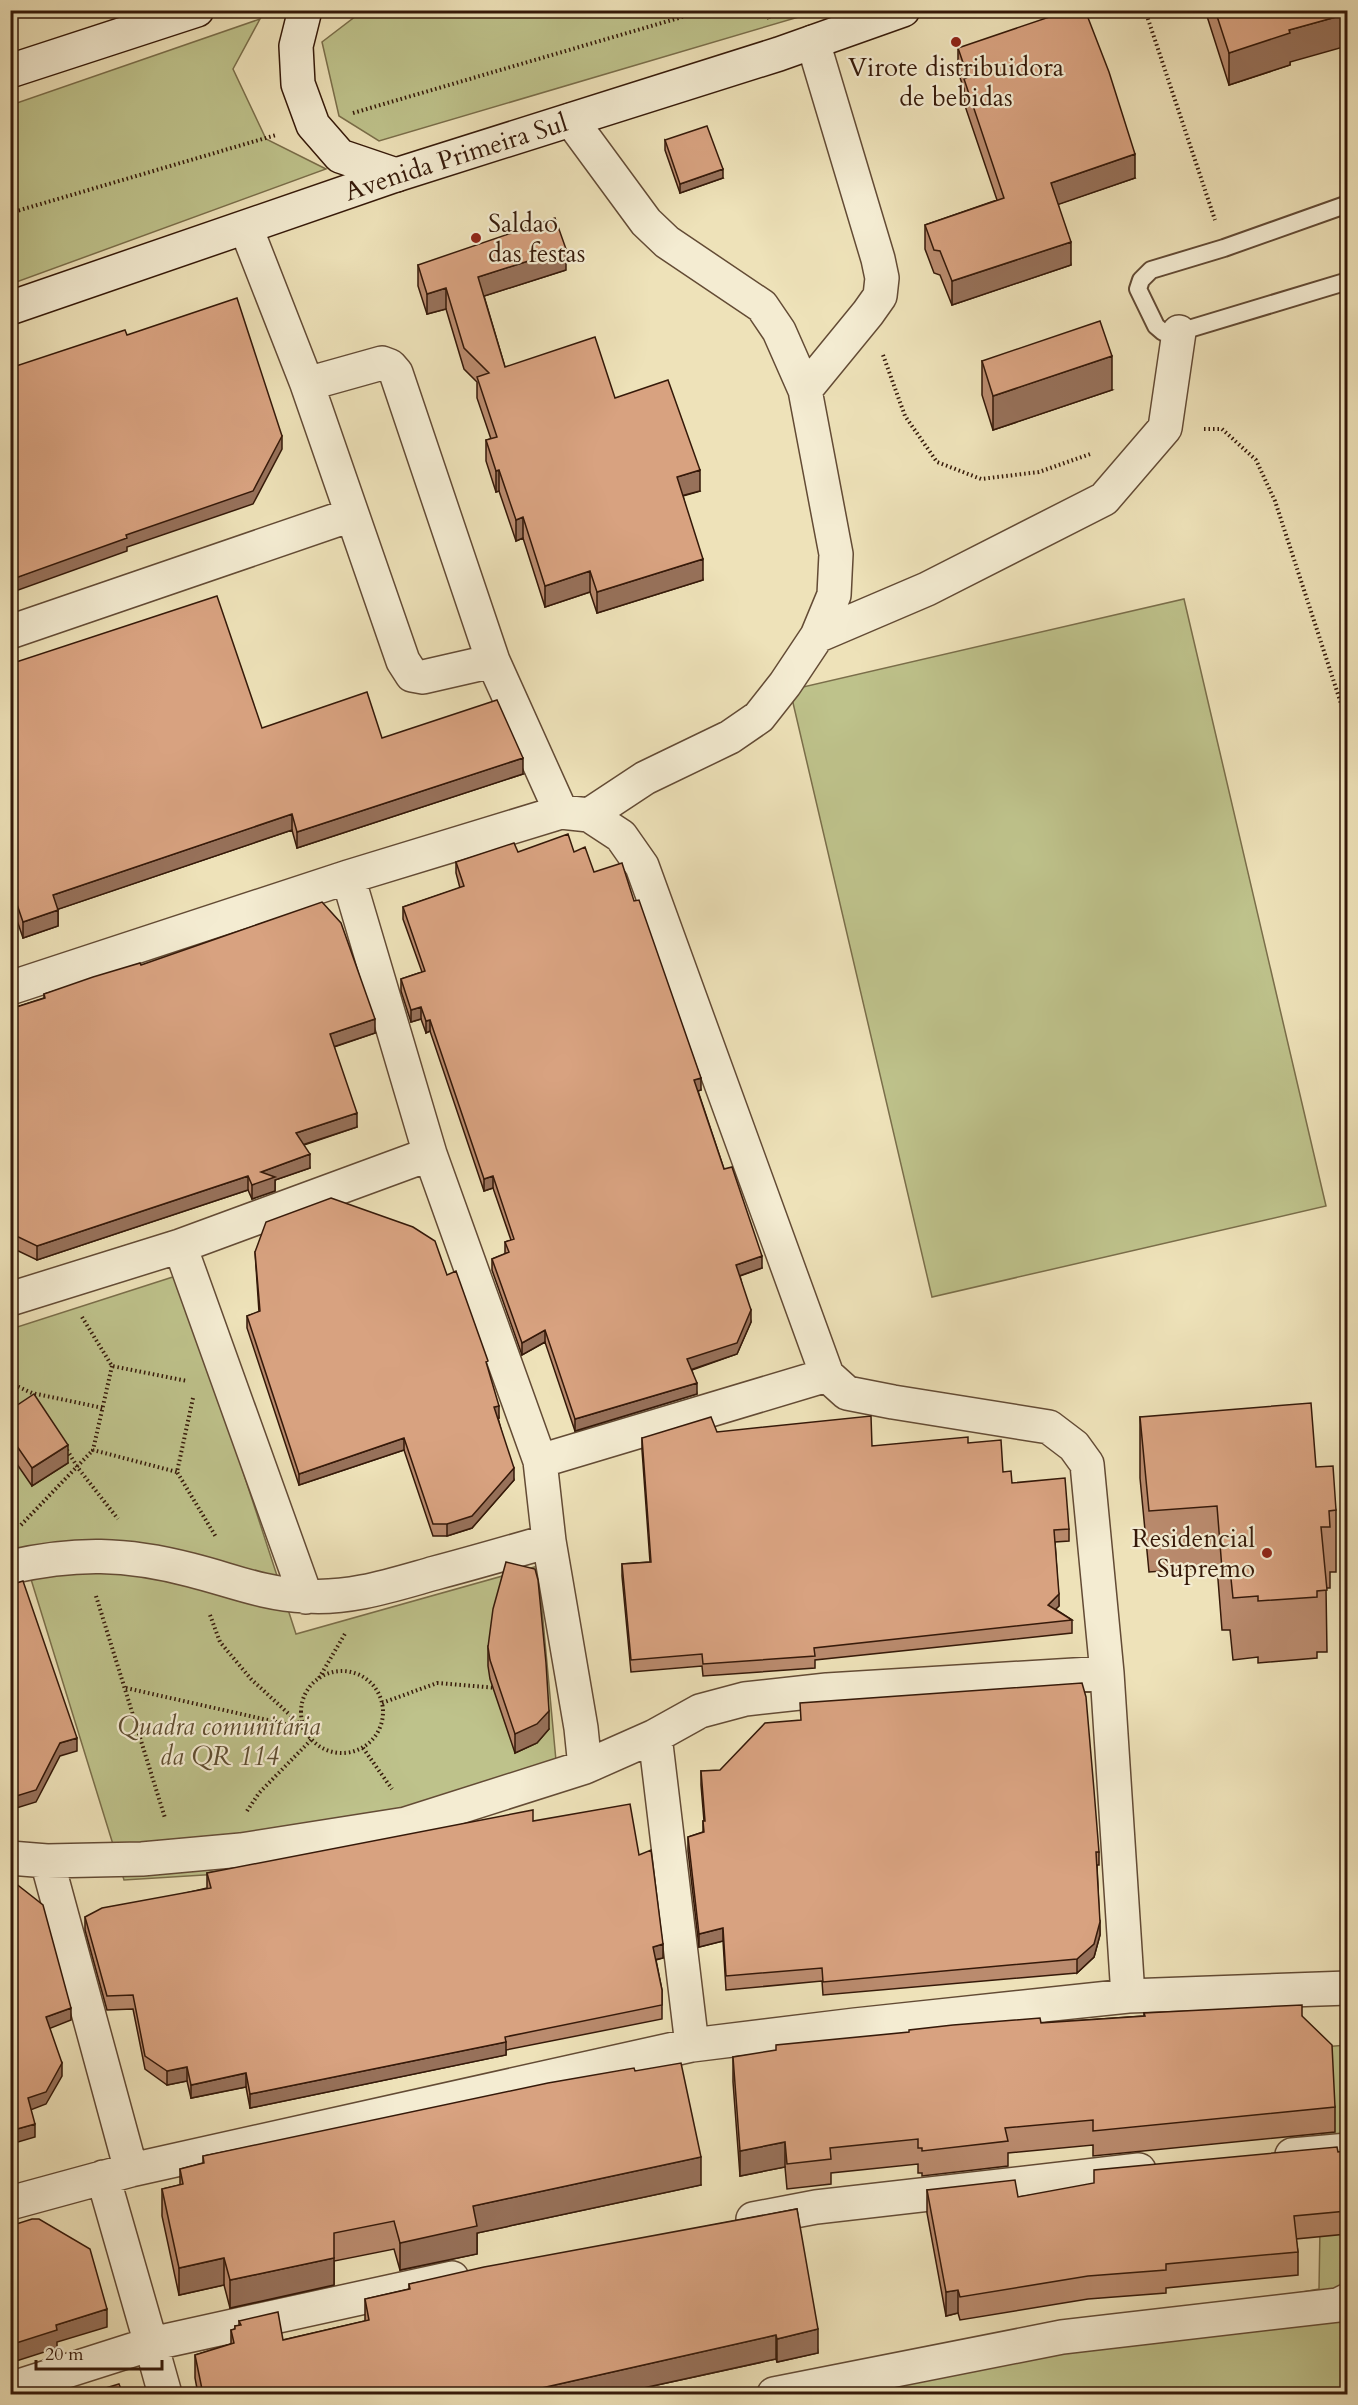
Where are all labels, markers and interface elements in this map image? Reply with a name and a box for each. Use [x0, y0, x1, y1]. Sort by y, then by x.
marker: Virote distribuidora de bebidas [949, 35, 963, 49]
place label: Virote distribuidora de bebidas [848, 50, 1064, 115]
street label: Avenida Primeira Sul [340, 105, 572, 209]
place label: Saldao das festas [488, 206, 585, 271]
marker: Saldao das festas [469, 231, 483, 245]
place label: Residencial Supremo [1132, 1521, 1255, 1586]
marker: Residencial Supremo [1260, 1546, 1274, 1560]
park label: Quadra comunitária da QR 114 [117, 1709, 321, 1774]
scale bar [36, 2333, 162, 2371]
text: 20 m [45, 2342, 84, 2367]

